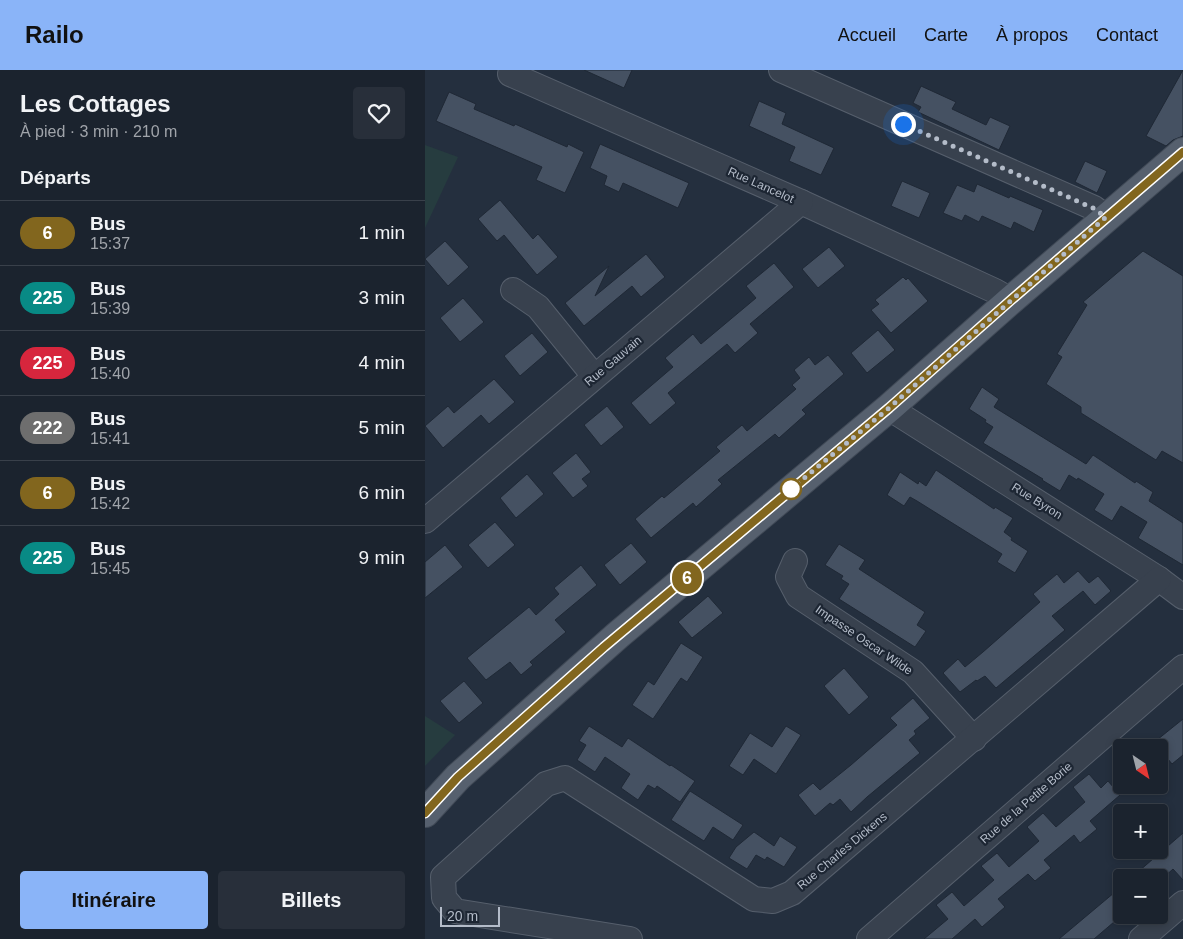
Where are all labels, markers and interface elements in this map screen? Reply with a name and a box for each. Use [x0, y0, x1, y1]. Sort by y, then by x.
text: Railo [25, 21, 84, 48]
text: Accueil [838, 25, 896, 45]
text: Carte [924, 25, 968, 45]
text: À propos [996, 25, 1068, 45]
text: Contact [1096, 25, 1158, 45]
button: heart [353, 87, 405, 139]
text: Les Cottages [20, 90, 171, 117]
your location [891, 112, 916, 137]
text: À pied · 3 min · 210 m [20, 123, 177, 140]
street label: Rue Lancelot [726, 164, 797, 206]
text: Départs [20, 167, 91, 188]
text: Bus [90, 213, 126, 234]
text: 1 min [359, 222, 405, 243]
text: 6 [42, 223, 53, 243]
text: 15:37 [90, 235, 130, 252]
text: Bus [90, 278, 126, 299]
text: 3 min [359, 287, 405, 308]
text: 225 [32, 288, 63, 308]
text: 15:39 [90, 300, 130, 317]
street label: Rue Gauvain [582, 333, 644, 389]
text: Bus [90, 343, 126, 364]
text: 4 min [359, 352, 405, 373]
text: 225 [32, 353, 63, 373]
text: 15:40 [90, 365, 130, 382]
text: Bus [90, 408, 126, 429]
text: 5 min [359, 417, 405, 438]
text: 222 [32, 418, 63, 438]
text: 15:41 [90, 430, 130, 447]
text: Bus [90, 473, 126, 494]
unlabelled marker [780, 478, 802, 500]
street label: Rue Byron [1009, 480, 1065, 522]
text: 6 min [359, 482, 405, 503]
text: 6 [42, 483, 53, 503]
text: 15:42 [90, 495, 130, 512]
text: Bus [90, 538, 126, 559]
text: 9 min [359, 547, 405, 568]
text: 225 [32, 548, 63, 568]
text: 15:45 [90, 560, 130, 577]
line badge: 6 [671, 562, 703, 594]
text: 6 [682, 568, 692, 588]
street label: Impasse Oscar Wilde [813, 602, 915, 678]
north arrow [1113, 739, 1167, 794]
map controls [1113, 739, 1168, 924]
street label: Rue de la Petite Borie [977, 759, 1075, 847]
button: + [1113, 804, 1168, 859]
street label: Rue Charles Dickens [794, 809, 890, 893]
button: − [1113, 869, 1168, 924]
button: Itinéraire [20, 871, 208, 929]
button: Billets [218, 871, 405, 929]
scale bar [440, 904, 500, 927]
text: 20 m [447, 908, 478, 924]

